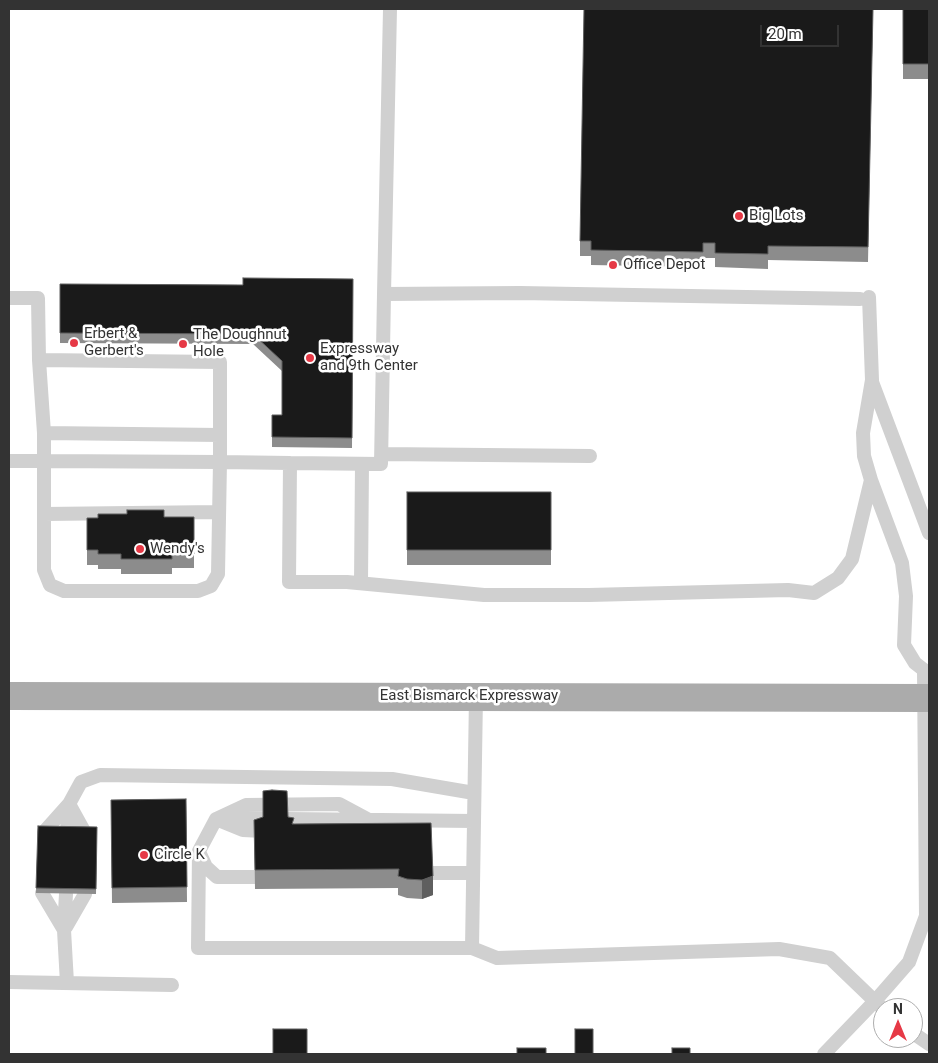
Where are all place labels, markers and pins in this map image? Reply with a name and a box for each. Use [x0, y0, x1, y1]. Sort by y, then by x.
place label: Big Lots [749, 207, 803, 225]
marker: Big Lots [733, 210, 745, 222]
place label: Office Depot [623, 256, 705, 274]
marker: Office Depot [607, 259, 619, 271]
place label: Erbert & Gerbert's [84, 325, 144, 360]
place label: The Doughnut Hole [193, 326, 287, 361]
marker: Erbert & Gerbert's [68, 337, 80, 349]
marker: The Doughnut Hole [177, 338, 189, 350]
place label: Expressway and 9th Center [320, 340, 418, 375]
marker: Expressway and 9th Center [304, 352, 316, 364]
place label: Wendy's [150, 540, 205, 558]
marker: Wendy's [134, 543, 146, 555]
place label: Circle K [154, 846, 205, 864]
marker: Circle K [138, 849, 150, 861]

